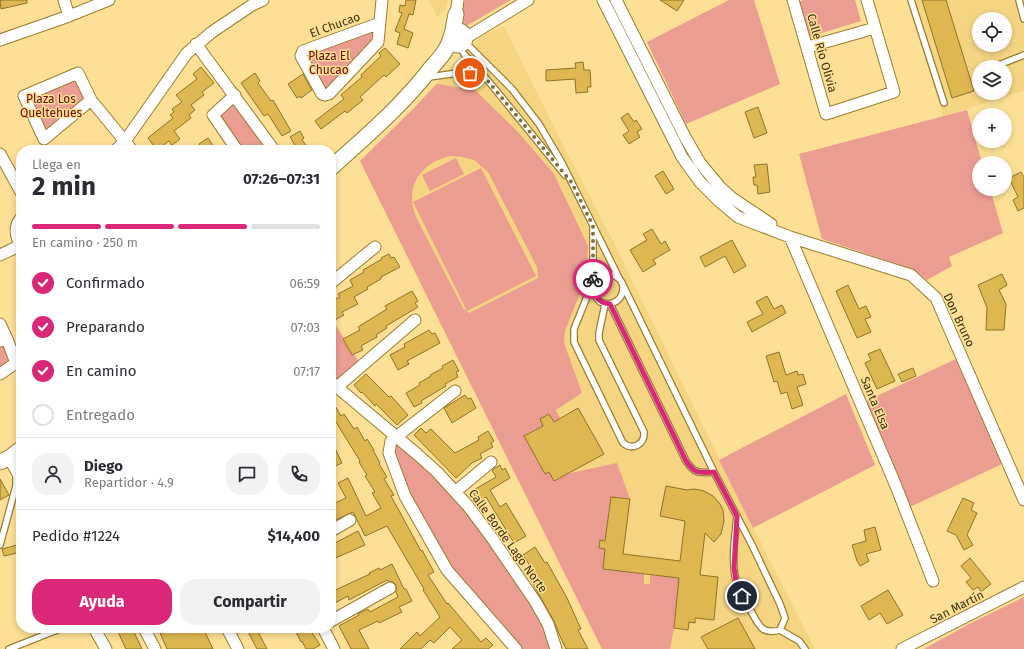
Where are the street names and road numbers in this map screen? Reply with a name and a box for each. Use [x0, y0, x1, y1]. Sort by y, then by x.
street label: El Chucao [308, 9, 362, 41]
street label: Calle Río Olivia [804, 12, 840, 94]
street label: Don Bruno [940, 291, 978, 349]
street label: Santa Elsa [858, 375, 892, 431]
street label: Calle Borde Lago Norte [466, 487, 550, 595]
street label: San Martín [928, 587, 986, 627]

